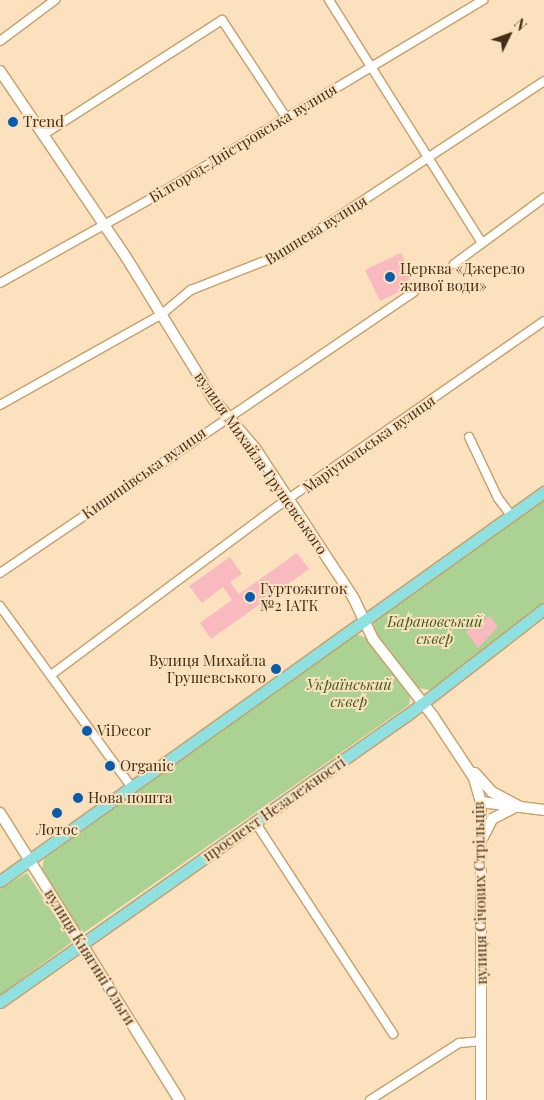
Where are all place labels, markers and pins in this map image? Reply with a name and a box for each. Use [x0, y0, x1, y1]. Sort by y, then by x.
place label: Trend [23, 113, 64, 131]
marker: Trend [7, 116, 19, 128]
place label: Церква «Джерело живої води» [400, 259, 525, 294]
marker: Церква «Джерело живої води» [384, 271, 396, 283]
place label: Гуртожиток №2 ІАТК [260, 579, 347, 614]
marker: Гуртожиток №2 ІАТК [244, 591, 256, 603]
place label: Вулиця Михайла Грушевського [149, 651, 266, 686]
marker: Вулиця Михайла Грушевського [270, 663, 282, 675]
place label: ViDecor [97, 722, 151, 740]
marker: ViDecor [81, 725, 93, 737]
place label: Organic [120, 757, 174, 775]
marker: Organic [104, 760, 116, 772]
place label: Нова пошта [88, 789, 173, 807]
marker: Нова пошта [72, 792, 84, 804]
marker: Лотос [51, 807, 63, 819]
place label: Лотос [36, 821, 78, 839]

